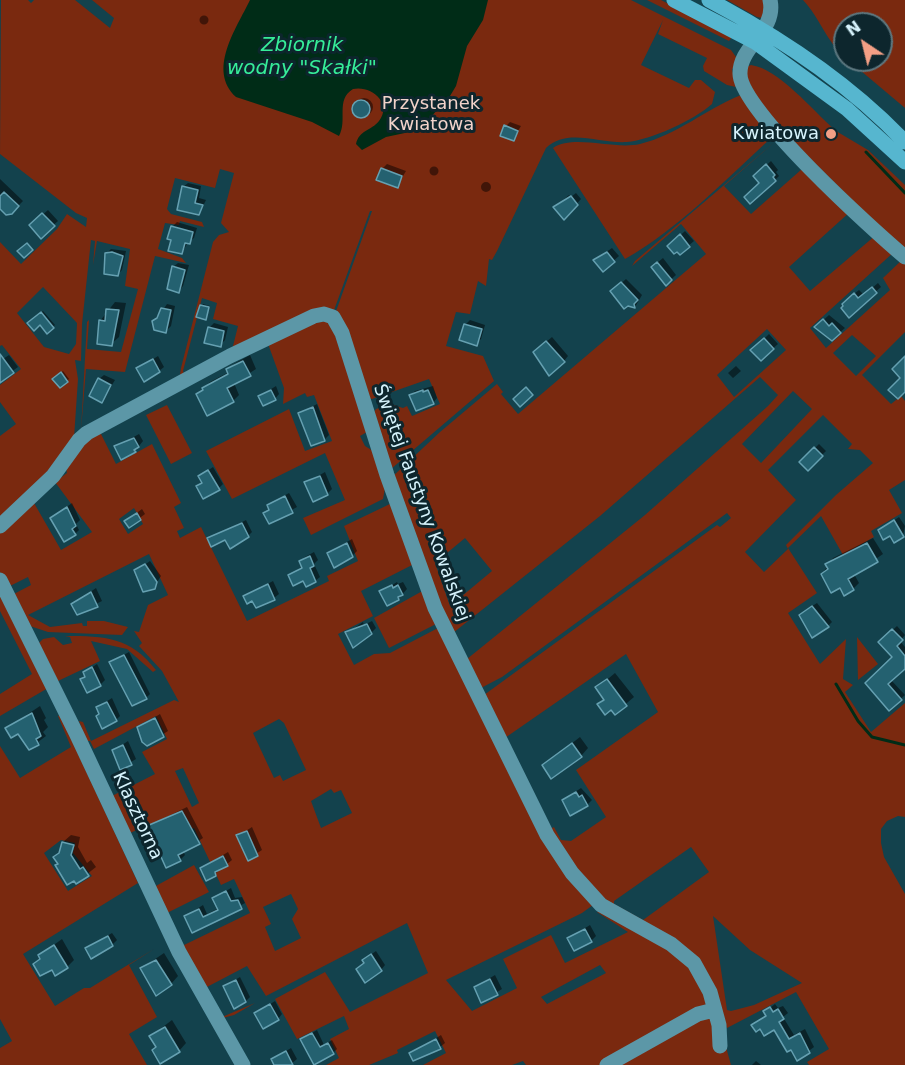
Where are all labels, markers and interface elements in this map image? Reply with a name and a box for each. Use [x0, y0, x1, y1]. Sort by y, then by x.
north arrow [833, 12, 893, 72]
text: N [843, 17, 864, 40]
water label: Zbiornik wodny "Skałki" [227, 34, 377, 81]
park label: Przystanek Kwiatowa [382, 93, 480, 136]
place label: Kwiatowa [733, 123, 819, 145]
marker: Kwiatowa [824, 127, 838, 141]
street label: Świętej Faustyny Kowalskiej [368, 382, 474, 624]
street label: Klasztorna [107, 769, 167, 863]

